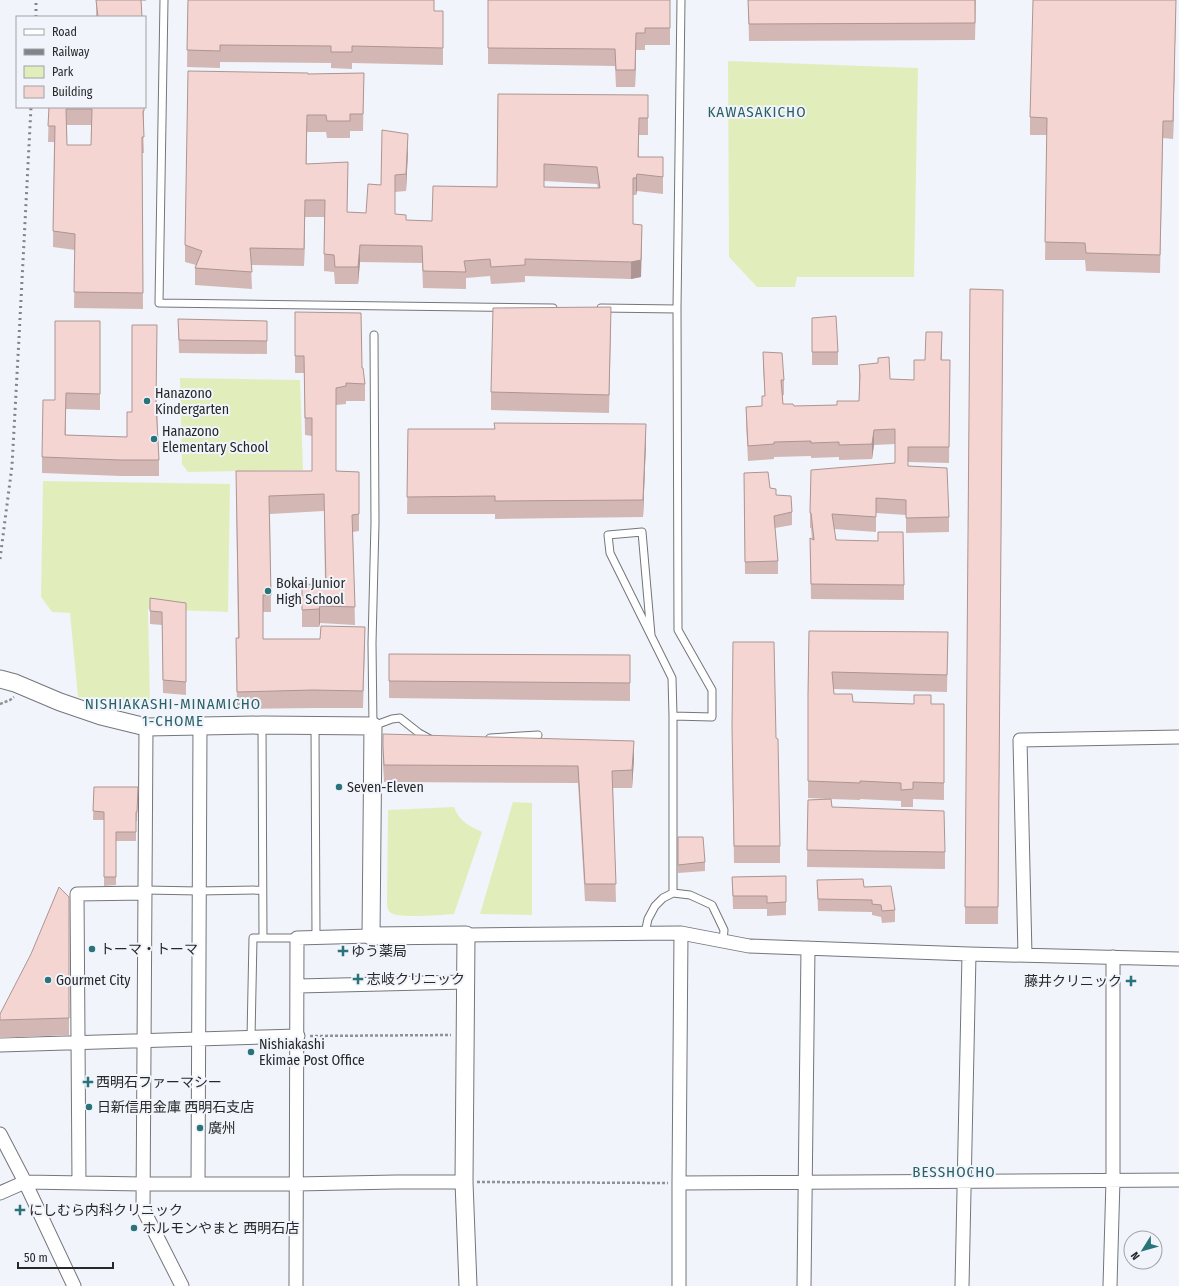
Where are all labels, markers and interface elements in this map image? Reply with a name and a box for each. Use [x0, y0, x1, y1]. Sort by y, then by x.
legend [16, 16, 146, 108]
text: Road [52, 25, 77, 39]
text: Railway [52, 45, 90, 59]
text: Park [52, 65, 74, 79]
text: Building [52, 85, 93, 99]
district label: KAWASAKICHO [707, 103, 807, 121]
place label: Hanazono Kindergarten [155, 385, 229, 418]
marker: Hanazono Kindergarten [142, 396, 152, 406]
place label: Hanazono Elementary School [162, 423, 269, 456]
marker: Hanazono Elementary School [149, 434, 159, 444]
place label: Bokai Junior High School [276, 575, 345, 608]
marker: Bokai Junior High School [263, 586, 273, 596]
district label: NISHIAKASHI-MINAMICHO 1-CHOME [85, 695, 261, 730]
place label: Seven-Eleven [347, 779, 424, 796]
marker: Seven-Eleven [334, 782, 344, 792]
place label: トーマ・トーマ [100, 941, 198, 958]
place label: ゆう薬局 [351, 943, 407, 960]
marker: トーマ・トーマ [87, 944, 97, 954]
marker: ゆう薬局 [338, 946, 348, 956]
place label: 志岐クリニック [367, 971, 465, 988]
place label: Gourmet City [56, 972, 131, 989]
marker: 志岐クリニック [352, 973, 364, 985]
place label: 藤井クリニック [1024, 973, 1122, 990]
marker: Gourmet City [43, 975, 53, 985]
marker: 藤井クリニック [1125, 975, 1137, 987]
place label: Nishiakashi Ekimae Post Office [259, 1036, 365, 1069]
marker: Nishiakashi Ekimae Post Office [246, 1047, 256, 1057]
place label: 西明石ファーマシー [96, 1074, 222, 1091]
marker: 西明石ファーマシー [83, 1077, 93, 1087]
place label: 日新信用金庫 西明石支店 [97, 1099, 254, 1116]
marker: 日新信用金庫 西明石支店 [84, 1102, 94, 1112]
place label: 廣州 [208, 1120, 236, 1137]
marker: 廣州 [195, 1123, 205, 1133]
district label: BESSHOCHO [912, 1163, 996, 1181]
place label: にしむら内科クリニック [29, 1202, 183, 1219]
marker: にしむら内科クリニック [14, 1204, 26, 1216]
place label: ホルモンやまと 西明石店 [142, 1220, 299, 1237]
marker: ホルモンやまと 西明石店 [129, 1223, 139, 1233]
north arrow [1123, 1230, 1163, 1270]
scale bar [18, 1244, 113, 1270]
text: N [1128, 1249, 1143, 1262]
text: 50 m [24, 1251, 48, 1265]

